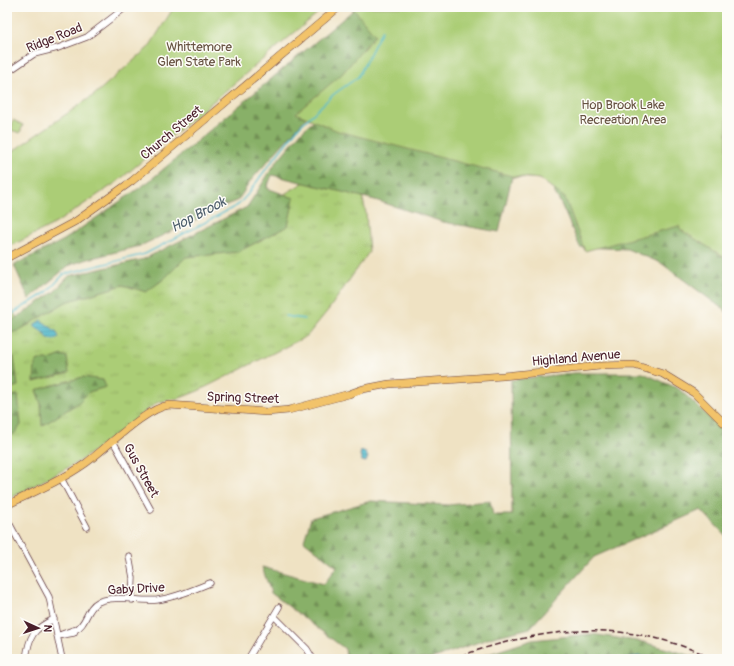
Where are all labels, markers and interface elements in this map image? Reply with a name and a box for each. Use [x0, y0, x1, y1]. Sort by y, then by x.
street label: Ridge Road [24, 19, 85, 56]
park label: Whittemore Glen State Park [157, 39, 241, 70]
park label: Hop Brook Lake Recreation Area [580, 97, 666, 128]
street label: Church Street [137, 102, 207, 163]
water label: Hop Brook [168, 192, 230, 236]
street label: Highland Avenue [531, 346, 621, 370]
street label: Spring Street [206, 389, 280, 407]
street label: Gus Street [120, 441, 163, 501]
street label: Gaby Drive [107, 579, 166, 598]
north arrow [18, 608, 58, 648]
text: N [41, 624, 54, 633]

